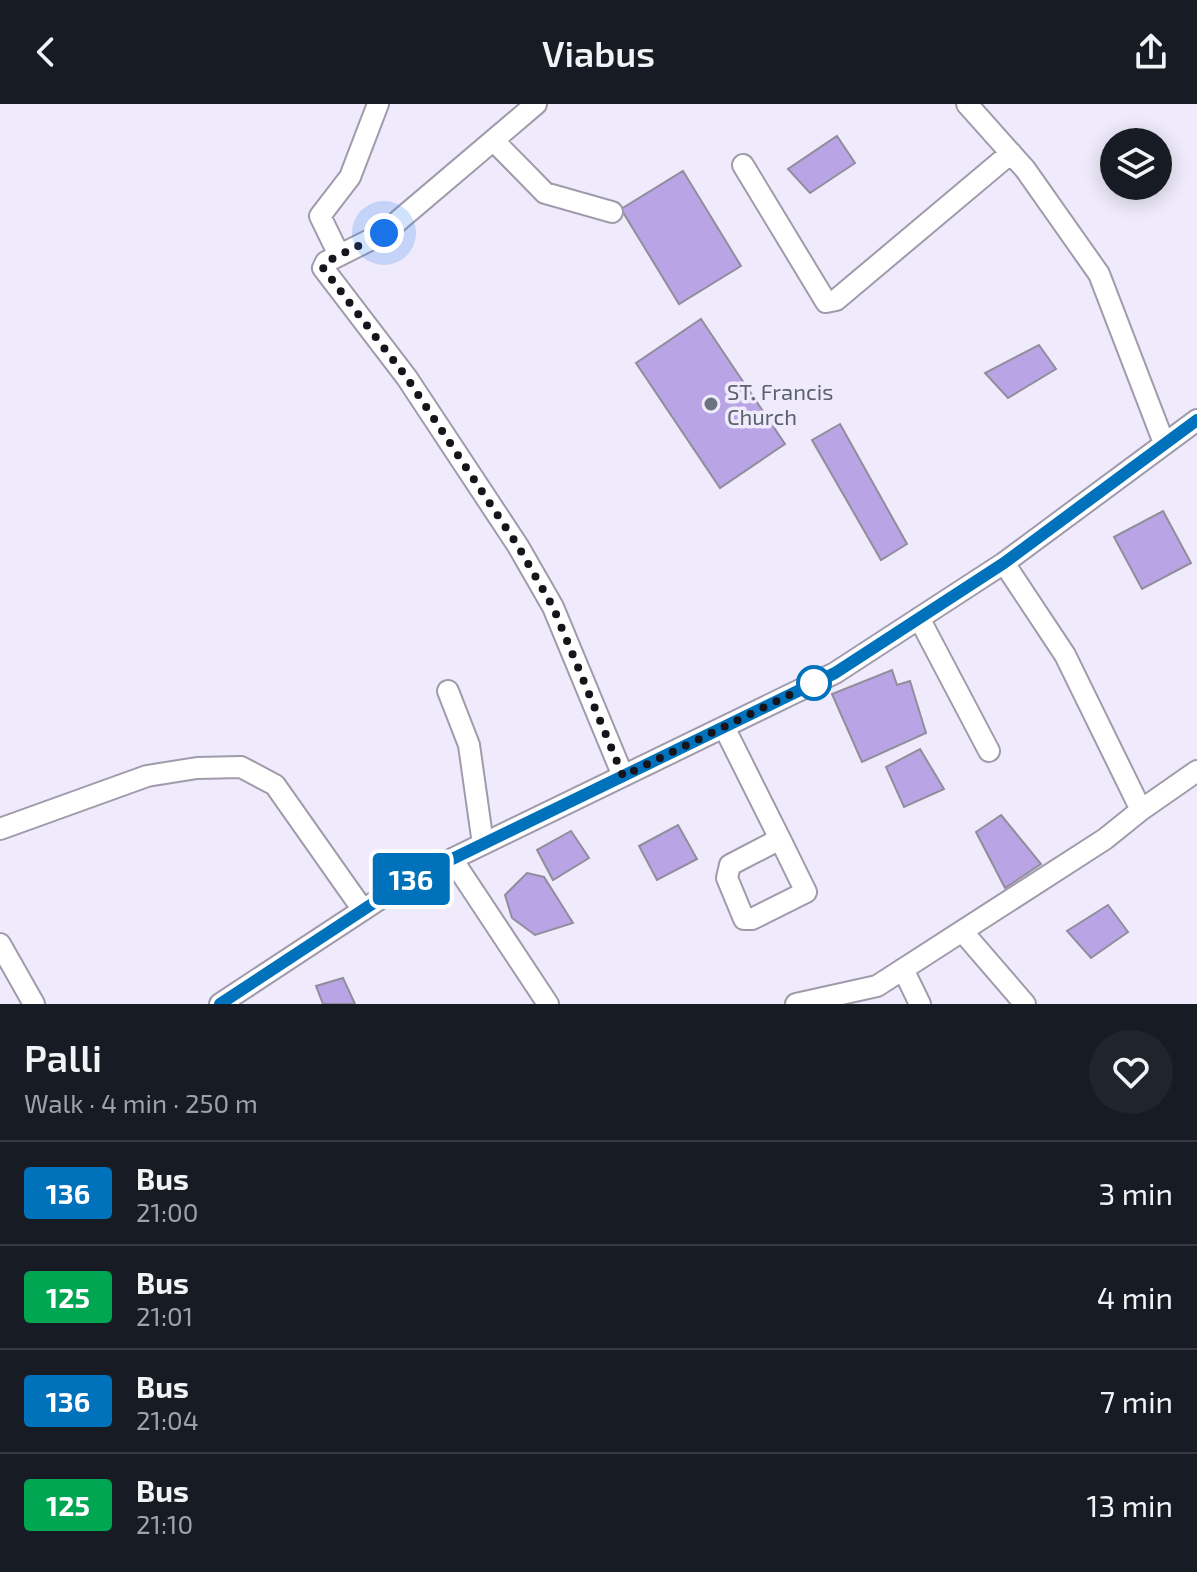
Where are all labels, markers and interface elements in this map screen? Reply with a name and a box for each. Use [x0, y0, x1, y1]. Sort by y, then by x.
icon: back [24, 30, 68, 74]
icon: share [1129, 30, 1173, 74]
text: Viabus [542, 31, 655, 74]
map controls [1100, 128, 1172, 200]
button: layers [1100, 128, 1172, 200]
your location [364, 213, 404, 253]
place label: ST. Francis Church [727, 378, 833, 429]
marker: ST. Francis Church [702, 395, 720, 413]
unlabelled marker [797, 666, 831, 700]
line badge: 136 [365, 853, 457, 905]
text: 136 [389, 862, 433, 896]
button: heart [1089, 1030, 1173, 1114]
text: Palli [24, 1034, 102, 1080]
text: Walk · 4 min · 250 m [24, 1087, 258, 1118]
text: Bus [136, 1160, 189, 1196]
text: 3 min [1098, 1175, 1173, 1211]
text: 136 [46, 1176, 90, 1210]
text: 21:00 [136, 1196, 198, 1227]
text: Bus [136, 1264, 189, 1300]
text: 4 min [1097, 1279, 1173, 1315]
text: 125 [46, 1280, 90, 1314]
text: 21:01 [136, 1300, 193, 1331]
text: Bus [136, 1368, 189, 1404]
text: 7 min [1100, 1383, 1173, 1419]
text: 136 [46, 1384, 90, 1418]
text: 21:04 [136, 1404, 199, 1435]
text: Bus [136, 1472, 189, 1508]
text: 13 min [1087, 1487, 1173, 1523]
text: 125 [46, 1488, 90, 1522]
text: 21:10 [136, 1508, 193, 1539]

